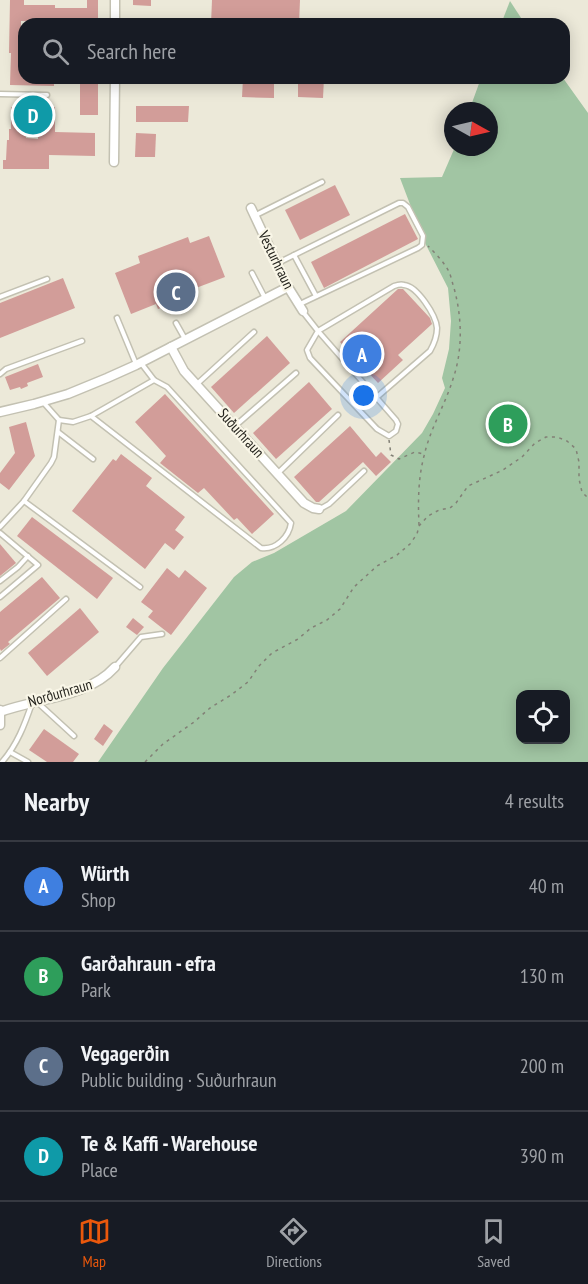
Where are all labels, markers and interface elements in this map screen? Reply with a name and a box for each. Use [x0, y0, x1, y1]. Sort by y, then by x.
search box [18, 18, 570, 84]
icon: search [39, 35, 72, 68]
text: Search here [87, 37, 176, 65]
pin: D [14, 92, 52, 138]
north arrow [444, 102, 498, 156]
street label: Vesturhraun [254, 227, 299, 292]
pin: C [156, 270, 195, 314]
pin: A [342, 332, 382, 376]
your location [349, 381, 378, 410]
pin: B [488, 402, 528, 446]
street label: Suðurhraun [214, 404, 269, 461]
street label: Norðurhraun [26, 674, 94, 711]
map controls [516, 690, 570, 744]
button: locate [516, 690, 570, 744]
text: Nearby [24, 785, 89, 818]
text: 4 results [505, 788, 564, 814]
text: Würth [81, 859, 129, 887]
text: A [38, 873, 49, 899]
text: 40 m [529, 873, 564, 899]
text: Shop [81, 887, 116, 913]
text: Garðahraun - efra [81, 949, 216, 977]
text: B [39, 963, 48, 989]
text: 130 m [520, 963, 564, 989]
text: Park [81, 977, 111, 1003]
text: Vegagerðin [81, 1039, 169, 1067]
text: C [39, 1053, 48, 1079]
text: 200 m [520, 1053, 564, 1079]
text: Public building · Suðurhraun [81, 1067, 276, 1093]
text: Te & Kaffi - Warehouse [81, 1129, 258, 1157]
text: D [38, 1143, 49, 1169]
text: 390 m [520, 1143, 564, 1169]
text: Place [81, 1157, 118, 1183]
tab: Map [78, 1215, 111, 1271]
tab: Directions [266, 1215, 322, 1271]
tab: Saved [477, 1215, 510, 1271]

